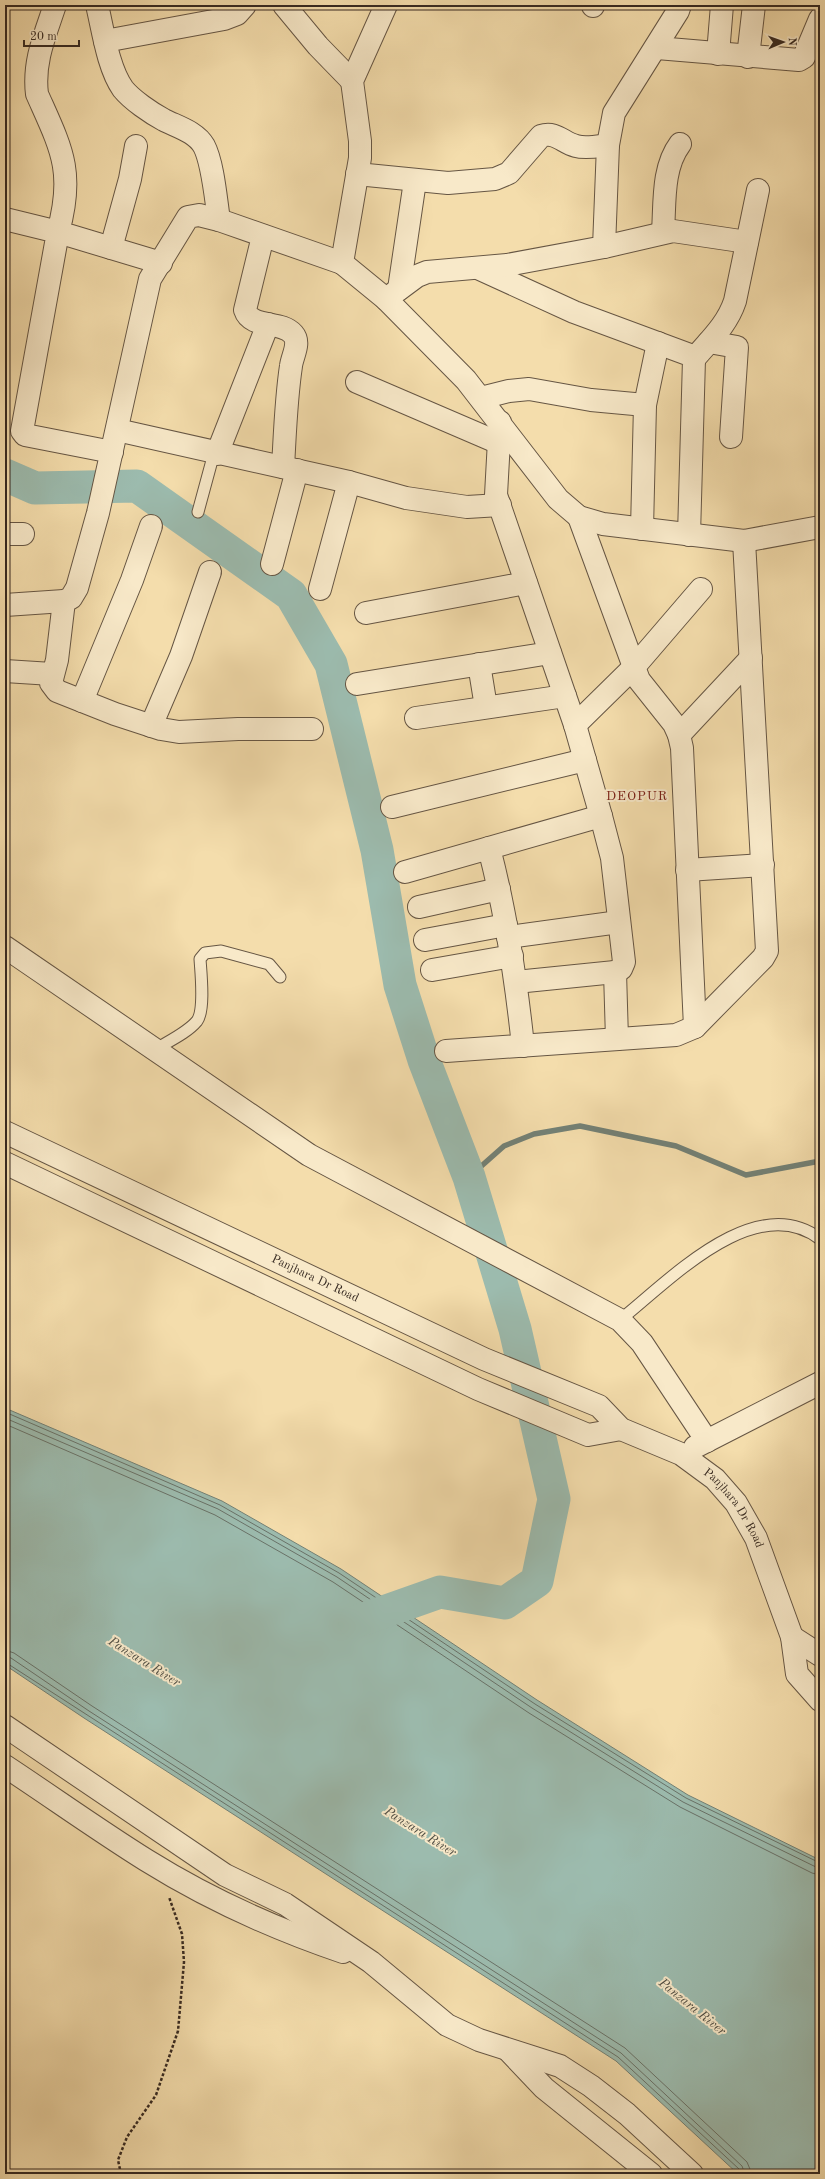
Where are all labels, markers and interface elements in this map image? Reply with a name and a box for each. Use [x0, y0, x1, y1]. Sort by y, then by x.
scale bar [24, 22, 79, 48]
north arrow [763, 22, 803, 62]
text: 20 m [30, 31, 57, 43]
text: N [786, 37, 797, 47]
district label: DEOPUR [606, 790, 668, 803]
street label: Panjhara Dr Road [269, 1253, 360, 1305]
street label: Panjhara Dr Road [701, 1467, 765, 1549]
water label: Panzara River [105, 1634, 183, 1689]
water label: Panzara River [381, 1804, 459, 1859]
water label: Panzara River [655, 1976, 728, 2038]

